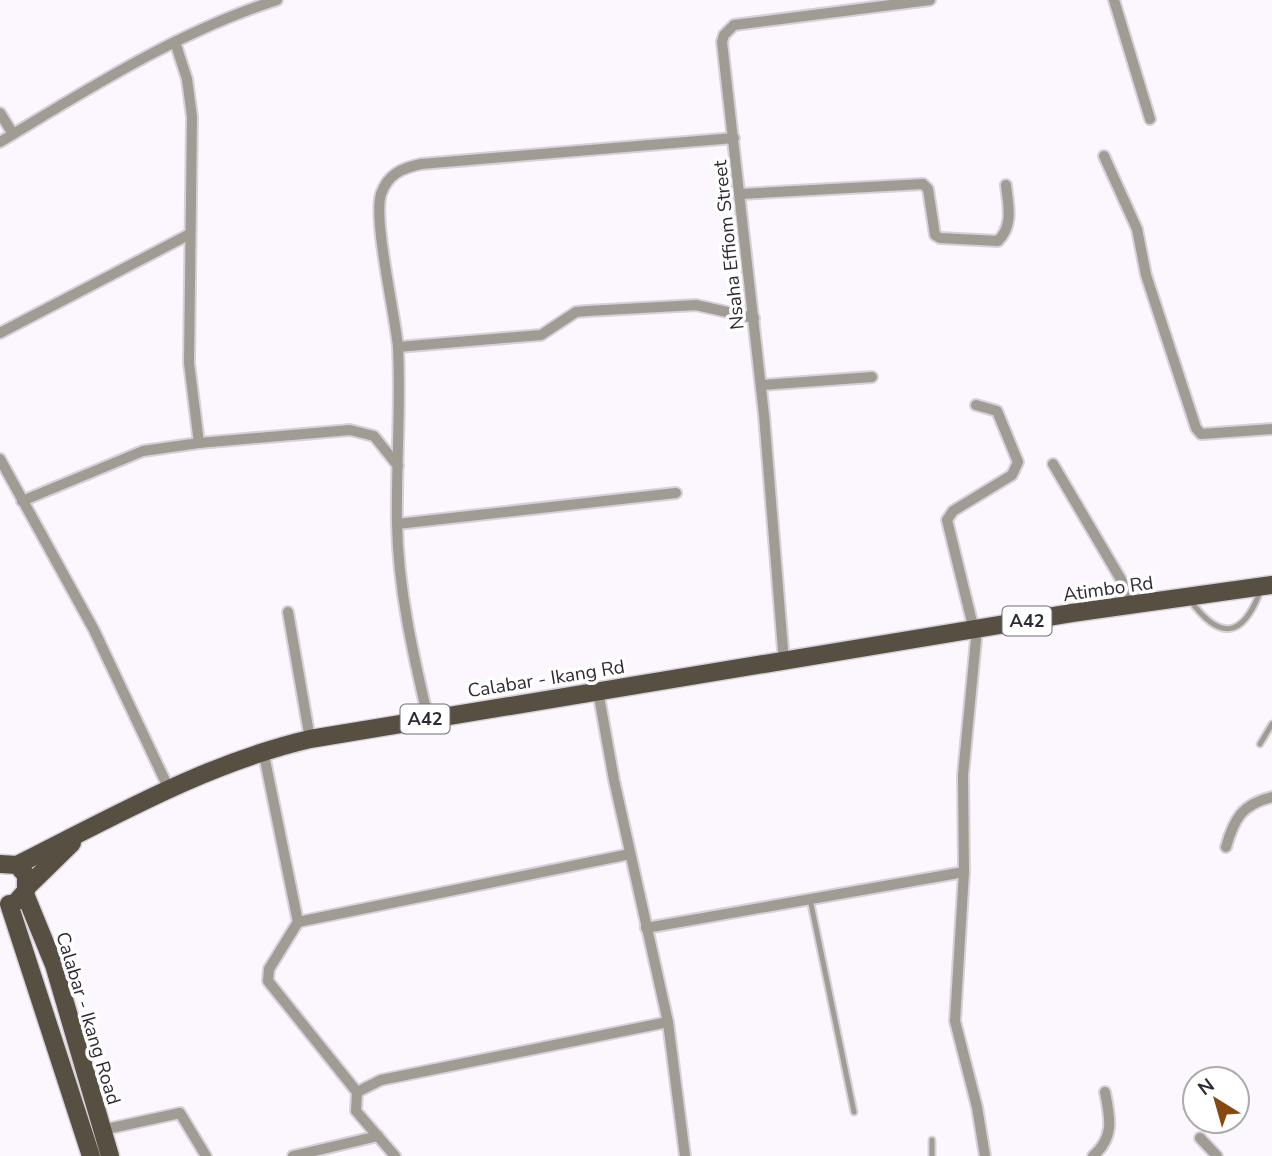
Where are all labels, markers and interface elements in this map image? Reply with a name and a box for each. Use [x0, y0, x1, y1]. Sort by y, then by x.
street label: Nsaha Effiom Street [707, 159, 751, 331]
street label: Atimbo Rd [1061, 570, 1155, 608]
road number: A42 [1002, 606, 1052, 636]
street label: Calabar - Ikang Rd [466, 654, 627, 704]
road number: A42 [400, 704, 450, 734]
street label: Calabar - Ikang Road [49, 929, 127, 1108]
north arrow [1181, 1065, 1251, 1135]
text: N [1193, 1073, 1220, 1102]

